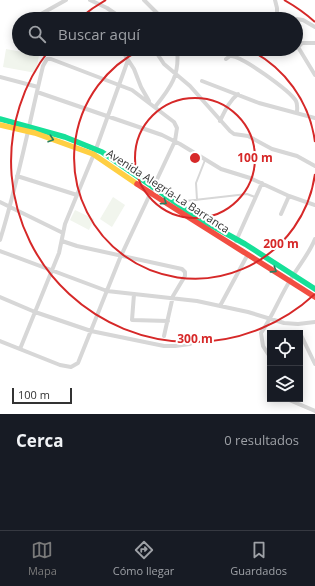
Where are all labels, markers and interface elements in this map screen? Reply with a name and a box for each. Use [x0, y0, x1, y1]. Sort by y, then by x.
search box [12, 12, 303, 56]
icon: search [26, 23, 48, 45]
text: Buscar aquí [58, 24, 140, 44]
one-way arrow [48, 134, 55, 142]
street label: Avenida Alegría-La Barranca [104, 145, 233, 236]
text: 100 m [237, 149, 273, 166]
centre of rings [188, 151, 202, 165]
one-way arrow [160, 197, 167, 205]
text: 200 m [263, 235, 299, 252]
one-way arrow [270, 265, 277, 272]
text: 300 m [177, 330, 213, 347]
map controls [267, 330, 303, 402]
button: locate [267, 330, 303, 366]
button: layers [267, 366, 303, 402]
scale bar [12, 386, 72, 405]
text: 100 m [18, 387, 50, 402]
text: Cerca [16, 429, 64, 452]
text: 0 resultados [224, 431, 299, 449]
tab: Mapa [28, 539, 57, 578]
tab: Cómo llegar [113, 539, 174, 578]
tab: Guardados [230, 539, 287, 578]

